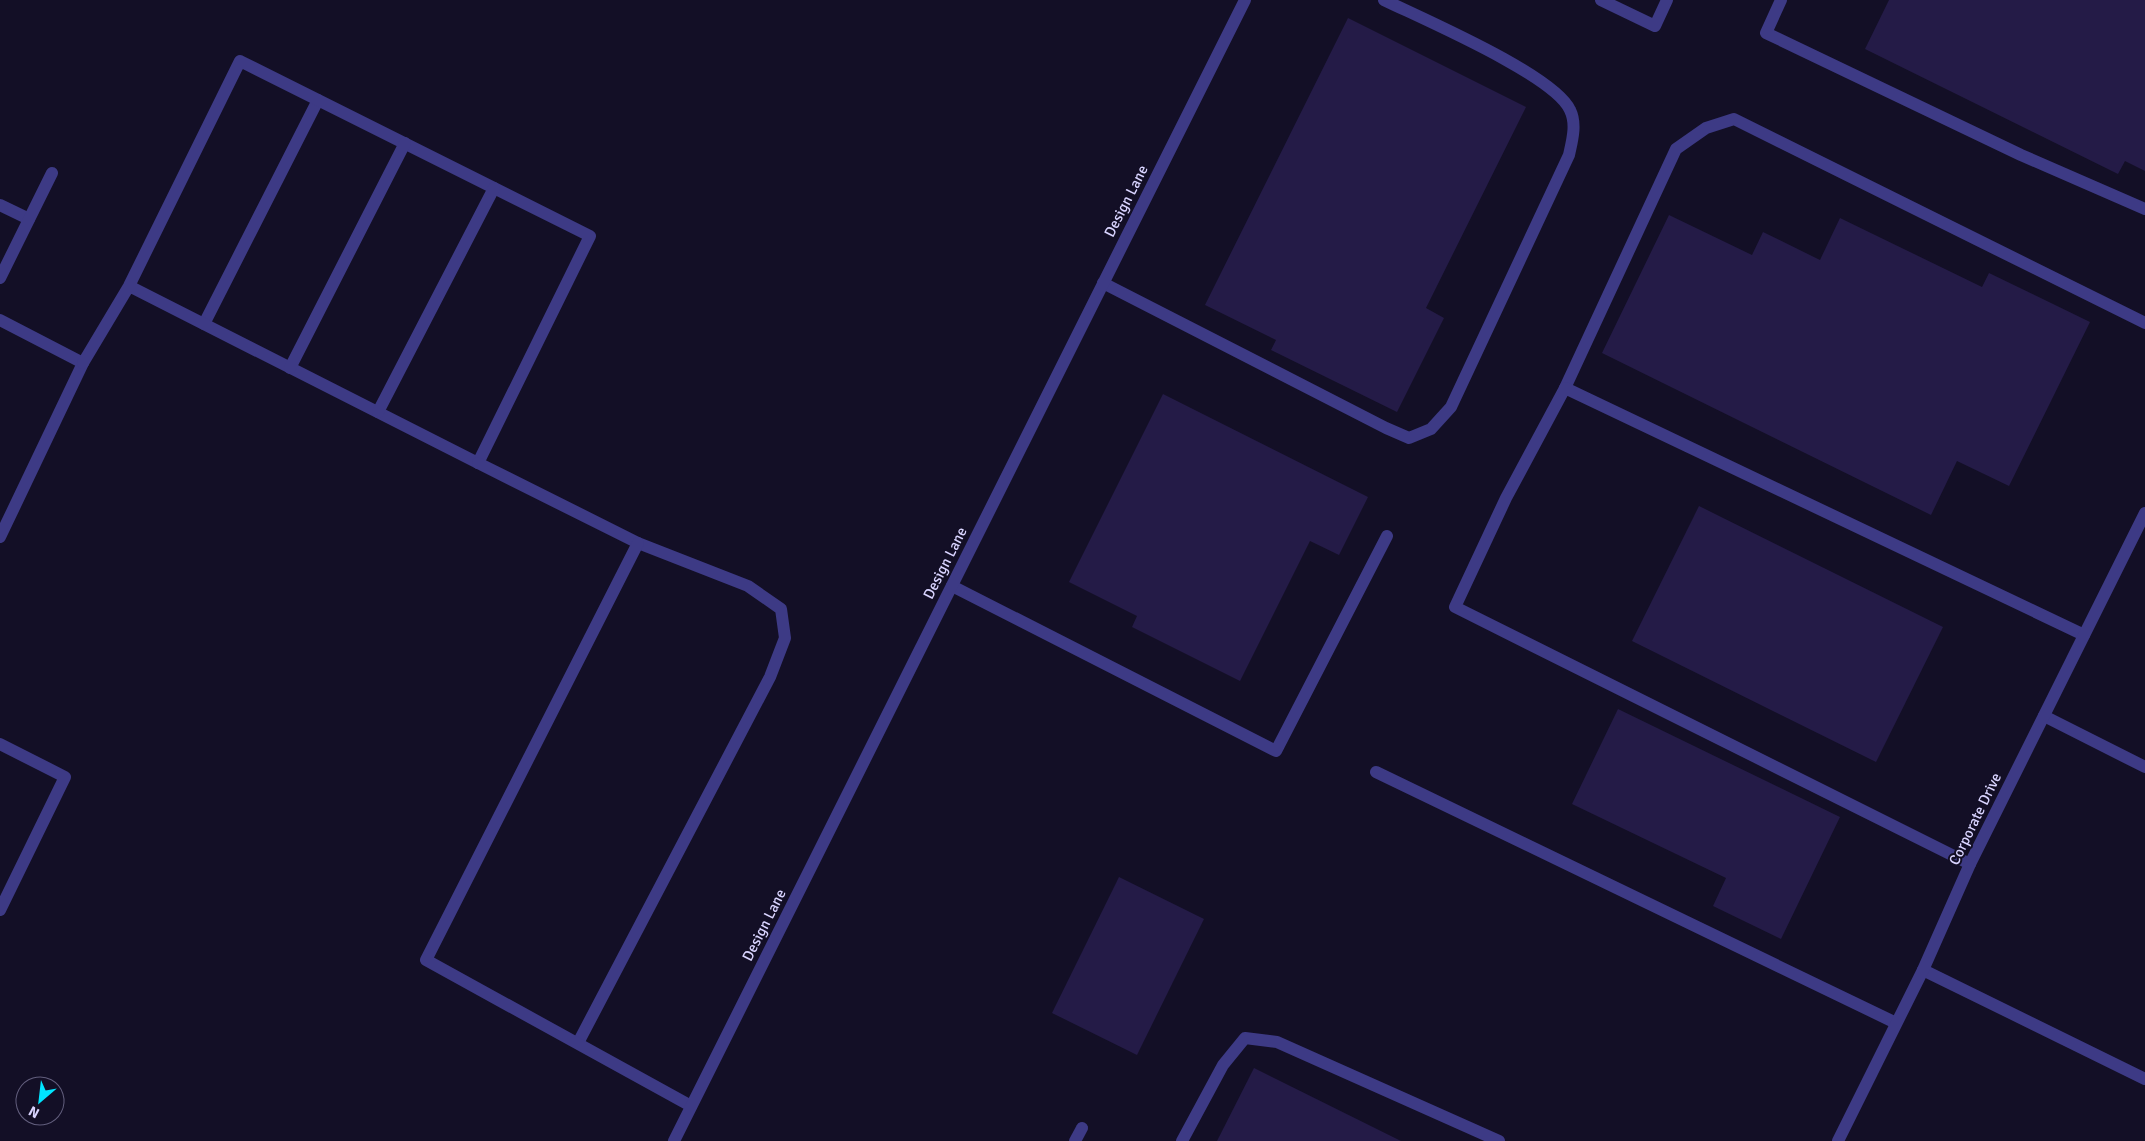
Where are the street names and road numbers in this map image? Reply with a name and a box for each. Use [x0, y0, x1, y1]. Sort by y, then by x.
street label: Design Lane [1100, 162, 1152, 240]
street label: Design Lane [919, 524, 971, 602]
street label: Corporate Drive [1945, 770, 2005, 868]
street label: Design Lane [738, 886, 790, 964]

